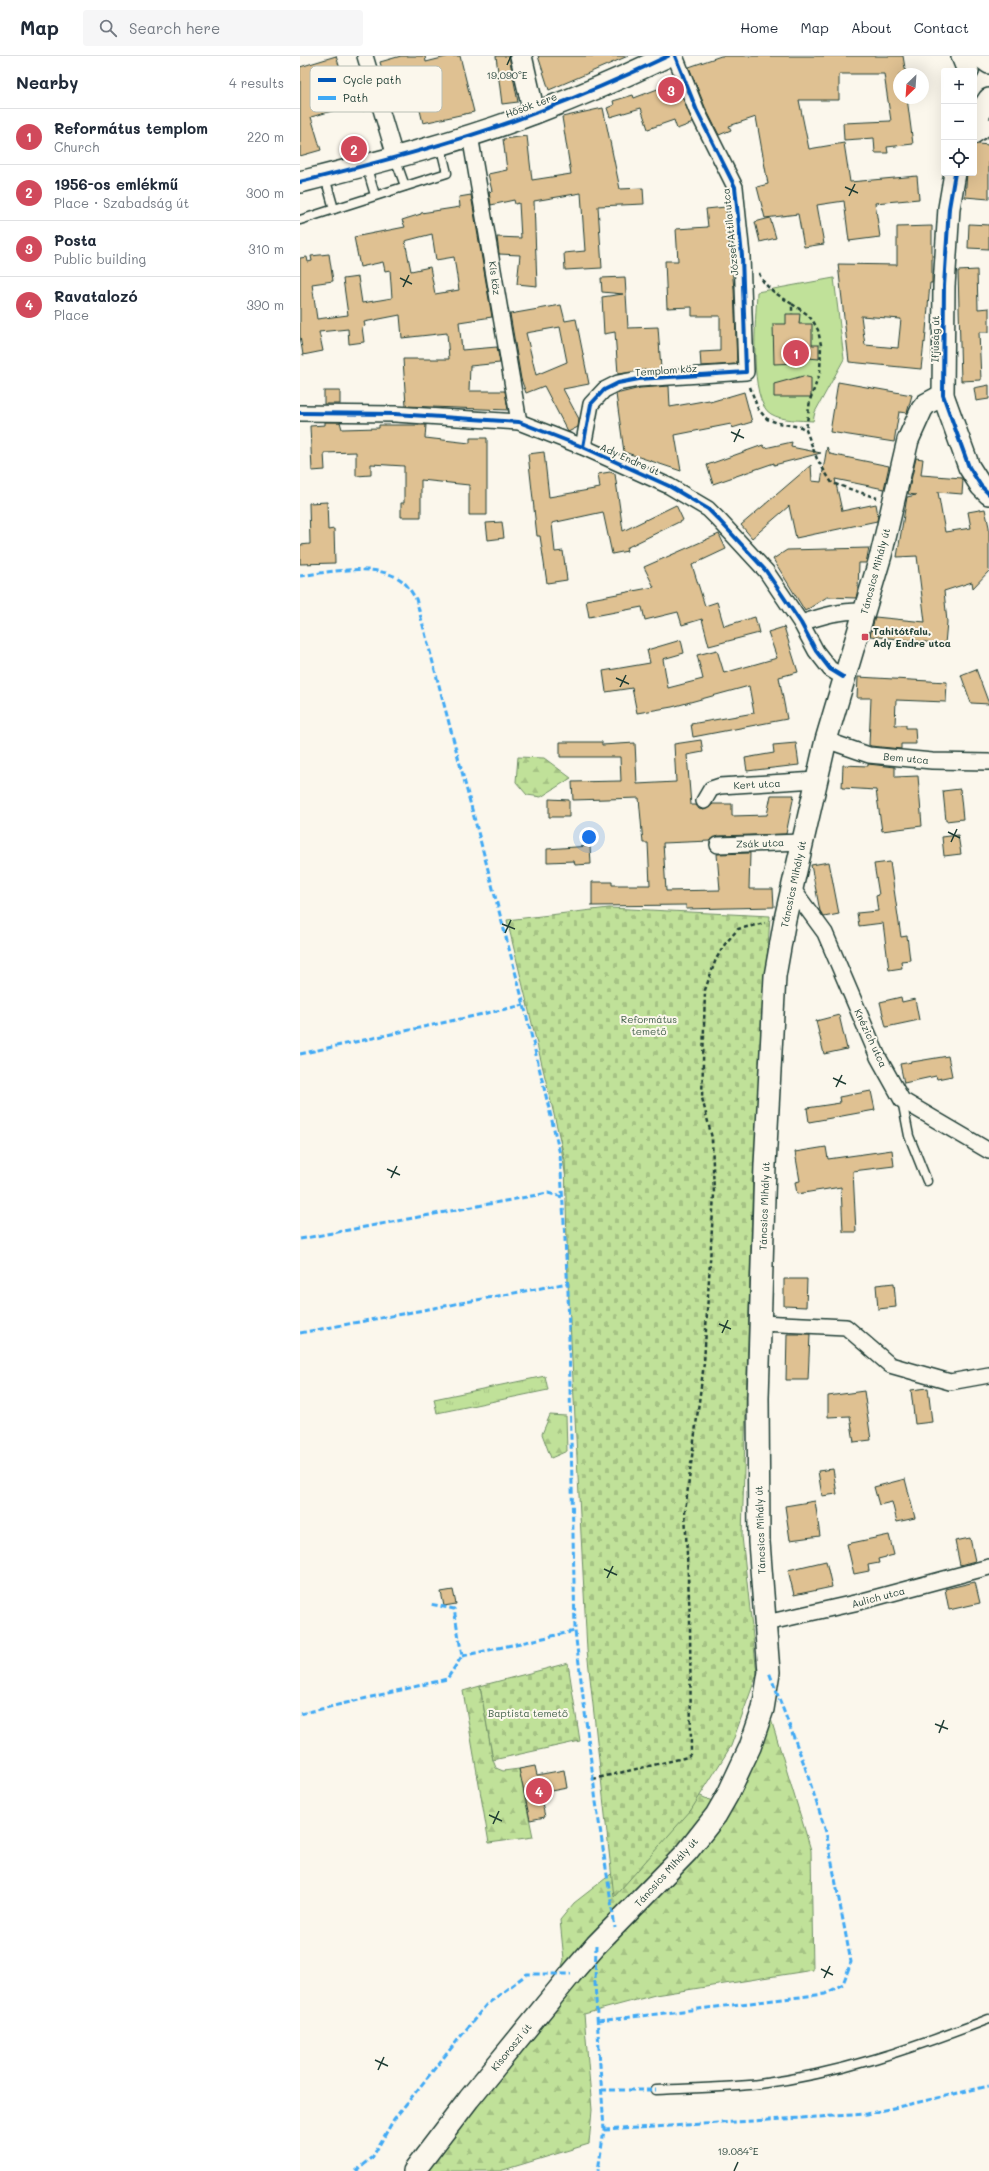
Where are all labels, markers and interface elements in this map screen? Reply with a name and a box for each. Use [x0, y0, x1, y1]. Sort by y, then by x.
search box [83, 10, 363, 46]
text: Map [20, 15, 59, 40]
icon: search [97, 17, 119, 39]
text: Search here [129, 18, 220, 38]
text: Home [740, 18, 778, 37]
text: Map [800, 18, 829, 37]
text: About [851, 18, 892, 37]
text: Contact [914, 18, 969, 37]
legend [310, 66, 442, 112]
text: 19.090°E [486, 68, 528, 82]
north arrow [893, 68, 929, 104]
map controls [941, 68, 977, 176]
button: + [941, 68, 977, 104]
text: Nearby [16, 71, 78, 93]
text: Cycle path [343, 72, 401, 87]
text: 4 results [229, 74, 284, 91]
pin: 3 [658, 75, 684, 105]
street label: Hősök tere [503, 89, 559, 121]
text: Path [343, 90, 368, 105]
button: − [941, 104, 977, 140]
text: Református templom [54, 118, 208, 138]
text: 1 [26, 128, 32, 145]
text: 220 m [247, 128, 284, 145]
pin: 2 [341, 134, 367, 164]
text: Church [54, 138, 99, 155]
button: locate [941, 140, 977, 176]
text: 1956-os emlékmű [54, 174, 178, 194]
text: 2 [25, 184, 33, 201]
text: 300 m [246, 184, 284, 201]
street label: József Attila utca [718, 188, 742, 276]
text: Place · Szabadság út [54, 194, 189, 211]
text: Posta [54, 230, 97, 250]
text: 3 [25, 240, 33, 257]
text: 310 m [248, 240, 284, 257]
text: Public building [54, 250, 146, 267]
street label: Kis köz [486, 260, 504, 296]
text: Ravatalozó [54, 286, 138, 306]
text: 4 [25, 296, 33, 313]
text: 390 m [246, 296, 284, 313]
text: Place [54, 306, 89, 323]
street label: Ifjúság út [928, 315, 942, 363]
pin: 1 [783, 338, 809, 368]
street label: Templom köz [634, 361, 698, 379]
street label: Ady Endre út [598, 440, 662, 478]
street label: Táncsics Mihály út [857, 526, 893, 616]
place label: Tahitótfalu, Ady Endre utca [873, 624, 951, 650]
marker: Tahitótfalu, Ady Endre utca [860, 632, 870, 642]
street label: Bem utca [883, 749, 929, 767]
street label: Kert utca [733, 776, 781, 792]
your location [579, 827, 599, 847]
street label: Zsák utca [736, 835, 784, 851]
street label: Táncsics Mihály út [777, 839, 809, 929]
street label: Knézich utca [851, 1006, 891, 1070]
park label: Református temető [621, 1012, 677, 1038]
street label: Táncsics Mihály út [755, 1161, 773, 1251]
street label: Táncsics Mihály út [751, 1485, 769, 1575]
street label: Aulich utca [850, 1583, 906, 1611]
park label: Baptista temető [488, 1706, 568, 1720]
pin: 4 [526, 1776, 552, 1806]
street label: Táncsics Mihály út [631, 1834, 701, 1910]
street label: Kisoroszi út [487, 2020, 535, 2074]
text: 19.084°E [717, 2144, 759, 2158]

